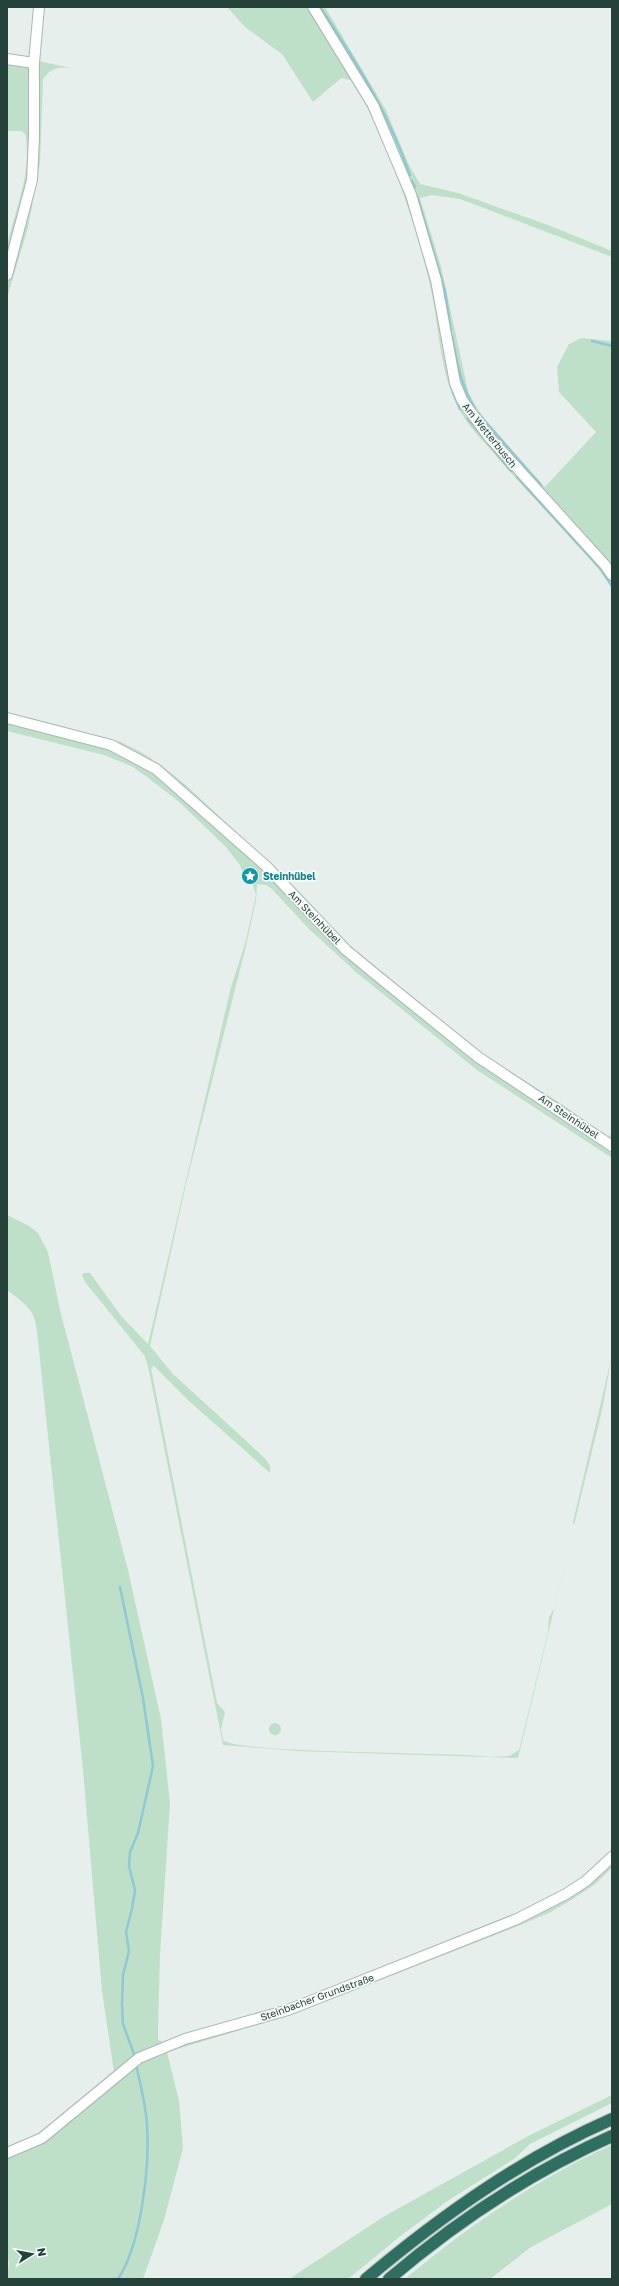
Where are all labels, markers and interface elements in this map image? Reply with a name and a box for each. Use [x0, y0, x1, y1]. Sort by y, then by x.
street label: Am Wetterbusch [460, 400, 520, 470]
place icon: Steinhübel [240, 866, 260, 886]
place label: Steinhübel [263, 870, 316, 882]
street label: Am Steinhübel [286, 888, 344, 946]
street label: Am Steinhübel [537, 1091, 601, 1141]
street label: Steinbacher Grundstraße [259, 1971, 376, 2023]
north arrow [12, 2234, 52, 2274]
text: N [35, 2247, 49, 2257]

